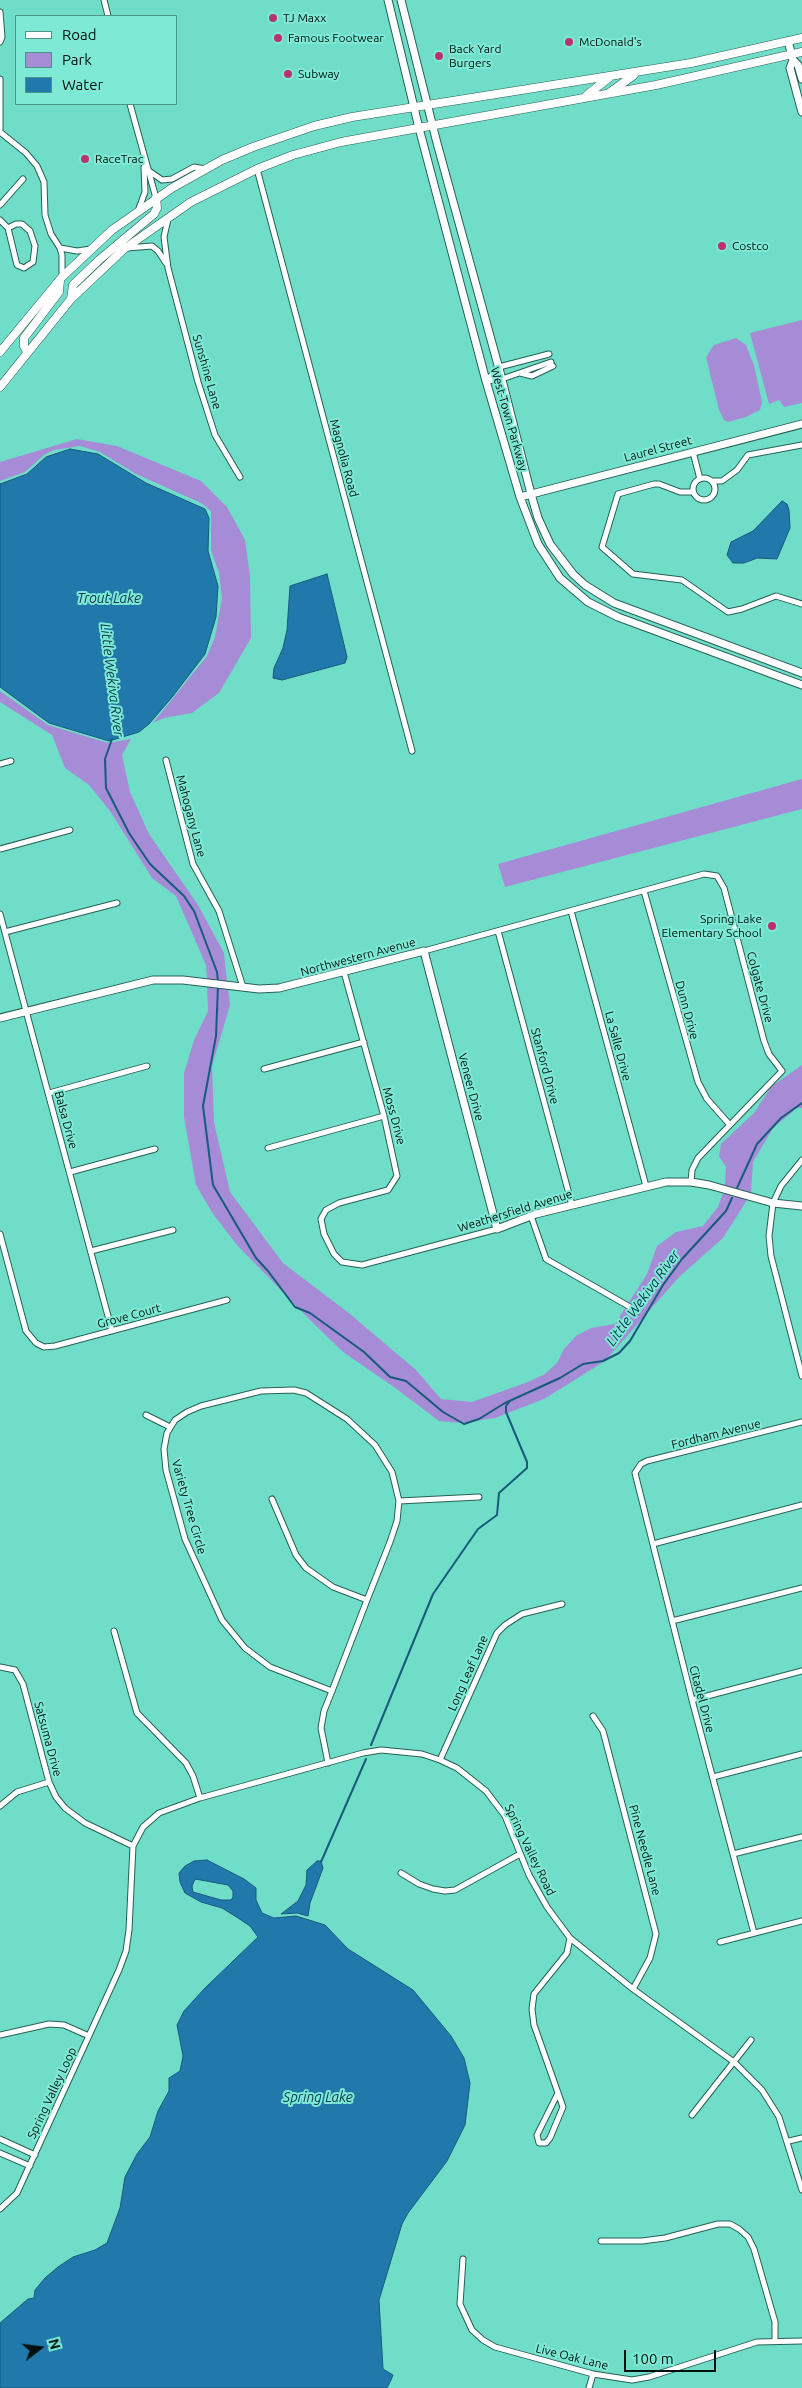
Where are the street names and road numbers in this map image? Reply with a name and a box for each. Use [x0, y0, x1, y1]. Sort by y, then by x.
street label: Sunshine Lane [189, 333, 225, 411]
street label: West Town Parkway [487, 365, 531, 473]
street label: Magnolia Road [327, 417, 361, 499]
street label: Laurel Street [622, 433, 694, 465]
street label: Mahogany Lane [173, 773, 209, 859]
street label: Northwestern Avenue [299, 935, 417, 979]
street label: Colgate Drive [744, 950, 776, 1024]
street label: Dunn Drive [672, 979, 702, 1041]
street label: La Salle Drive [602, 1010, 634, 1082]
street label: Stanford Drive [528, 1026, 562, 1106]
street label: Veneer Drive [455, 1052, 487, 1122]
street label: Moss Drive [379, 1086, 409, 1146]
street label: Balsa Drive [51, 1089, 81, 1151]
street label: Weathersfield Avenue [456, 1187, 574, 1235]
street label: Grove Court [96, 1301, 162, 1331]
street label: Fordham Avenue [670, 1416, 762, 1452]
street label: Variety Tree Circle [169, 1458, 209, 1556]
street label: Long Leaf Lane [445, 1633, 491, 1713]
street label: Citadel Drive [686, 1664, 718, 1734]
street label: Satsuma Drive [31, 1700, 65, 1778]
street label: Spring Valley Road [502, 1802, 558, 1898]
street label: Pine Needle Lane [626, 1803, 664, 1897]
street label: Spring Valley Loop [24, 2045, 80, 2141]
street label: Live Oak Lane [534, 2341, 610, 2373]

